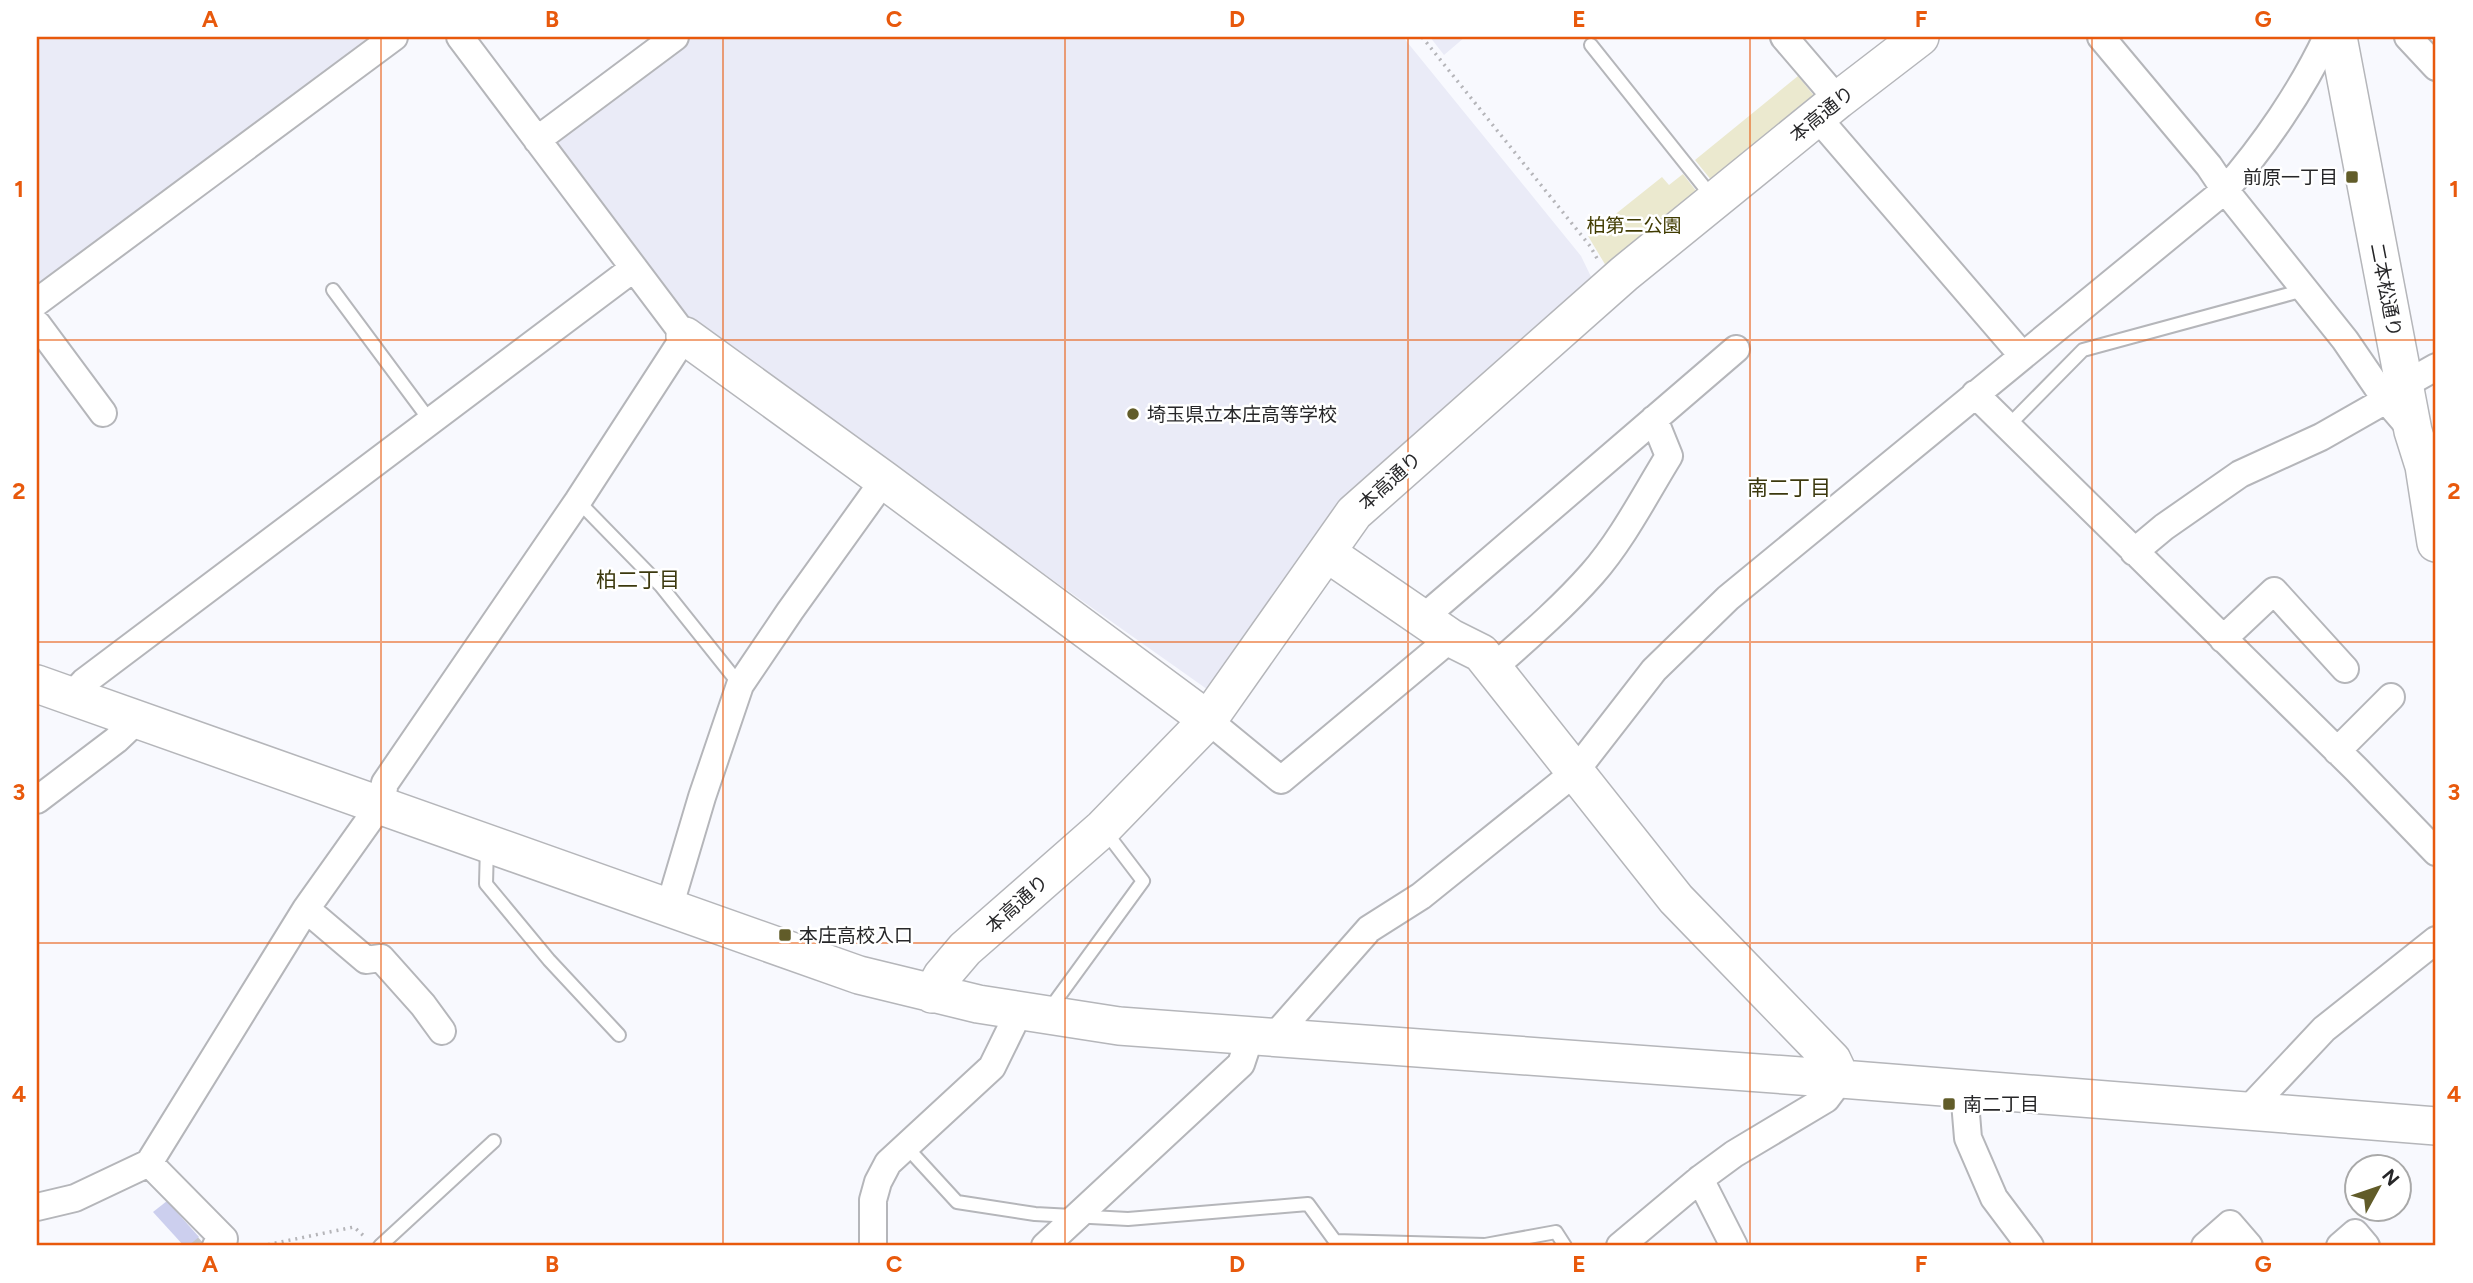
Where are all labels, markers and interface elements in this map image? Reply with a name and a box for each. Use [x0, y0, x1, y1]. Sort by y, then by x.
text: A [202, 5, 219, 33]
text: B [545, 5, 559, 33]
text: C [886, 5, 903, 33]
text: D [1229, 5, 1245, 33]
text: E [1572, 5, 1586, 33]
text: F [1915, 5, 1928, 33]
text: G [2254, 5, 2272, 33]
street label: 本高通り [1785, 81, 1859, 147]
place label: 前原一丁目 [2243, 166, 2338, 189]
marker: 前原一丁目 [2344, 169, 2360, 185]
text: 1 [14, 175, 24, 203]
text: 1 [2449, 175, 2459, 203]
park label: 柏第二公園 [1586, 214, 1682, 237]
street label: 二本松通り [2366, 241, 2406, 339]
place label: 埼玉県立本庄高等学校 [1147, 403, 1337, 426]
marker: 埼玉県立本庄高等学校 [1125, 406, 1141, 422]
street label: 本高通り [1354, 447, 1426, 515]
district label: 南二丁目 [1747, 475, 1831, 500]
text: 2 [12, 477, 26, 505]
text: 2 [2447, 477, 2461, 505]
district label: 柏二丁目 [596, 567, 680, 592]
text: 3 [13, 778, 25, 806]
text: 3 [2448, 778, 2460, 806]
street label: 本高通り [981, 870, 1053, 938]
place label: 本庄高校入口 [799, 924, 913, 947]
marker: 本庄高校入口 [777, 927, 793, 943]
text: 4 [12, 1080, 26, 1108]
text: 4 [2447, 1080, 2461, 1108]
place label: 南二丁目 [1963, 1093, 2039, 1116]
marker: 南二丁目 [1941, 1096, 1957, 1112]
north arrow [2344, 1154, 2414, 1224]
text: N [2377, 1164, 2404, 1190]
text: A [202, 1250, 219, 1278]
text: B [545, 1250, 559, 1278]
text: C [886, 1250, 903, 1278]
text: D [1229, 1250, 1245, 1278]
text: E [1572, 1250, 1586, 1278]
text: F [1915, 1250, 1928, 1278]
text: G [2254, 1250, 2272, 1278]

